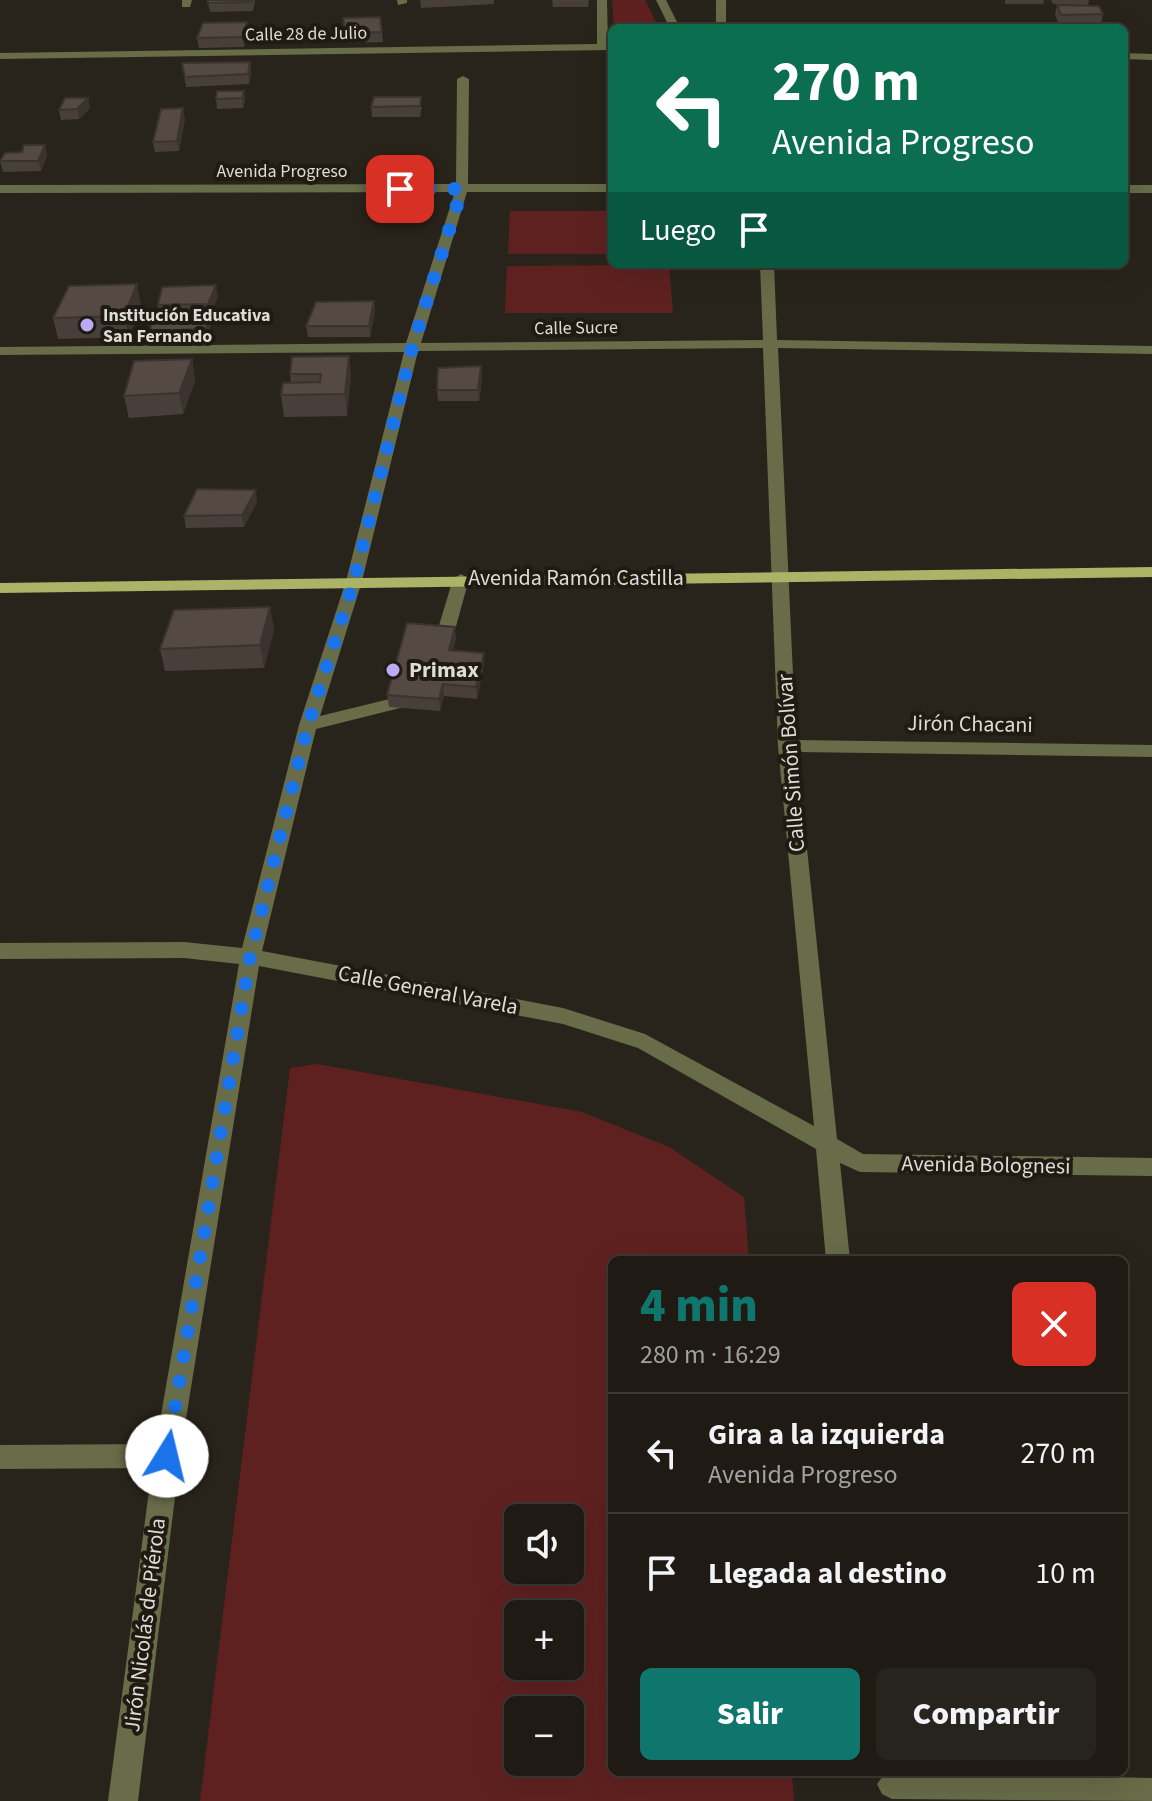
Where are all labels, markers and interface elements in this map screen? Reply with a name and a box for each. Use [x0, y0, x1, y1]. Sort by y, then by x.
street label: Calle 28 de Julio [245, 20, 367, 48]
text: 270 m [772, 43, 920, 122]
icon: left [640, 56, 744, 160]
text: Avenida Progreso [772, 117, 1034, 168]
pin [366, 155, 434, 223]
street label: Avenida Progreso [216, 159, 348, 184]
icon: arrive [378, 167, 422, 211]
icon: arrive [732, 208, 776, 252]
text: Luego [640, 209, 716, 252]
place label: Institución Educativa San Fernando [103, 303, 271, 349]
street label: Calle Sucre [534, 315, 618, 341]
marker: Institución Educativa San Fernando [78, 316, 96, 334]
street label: Avenida Ramón Castilla [468, 562, 684, 594]
place label: Primax [409, 654, 479, 686]
marker: Primax [384, 661, 402, 679]
street label: Calle Simón Bolívar [769, 673, 813, 853]
street label: Jirón Chacani [907, 707, 1033, 741]
street label: Calle General Varela [335, 957, 521, 1023]
street label: Avenida Bolognesi [901, 1148, 1071, 1182]
text: 4 min [640, 1272, 758, 1340]
button: close [1012, 1282, 1096, 1366]
text: 280 m · 16:29 [640, 1336, 781, 1373]
text: Gira a la izquierda [708, 1413, 945, 1456]
position arrow [125, 1414, 209, 1498]
icon: left [640, 1431, 684, 1475]
text: 270 m [1020, 1432, 1096, 1475]
text: Avenida Progreso [708, 1456, 898, 1493]
map controls [504, 1504, 584, 1776]
button: sound [504, 1504, 584, 1584]
street label: Jirón Nicolás de Piérola [116, 1516, 174, 1734]
icon: arrive [640, 1551, 684, 1595]
text: Llegada al destino [708, 1552, 947, 1595]
text: 10 m [1035, 1552, 1096, 1595]
button: + [504, 1600, 584, 1680]
button: Salir [640, 1668, 860, 1760]
button: Compartir [876, 1668, 1096, 1760]
button: − [504, 1696, 584, 1776]

